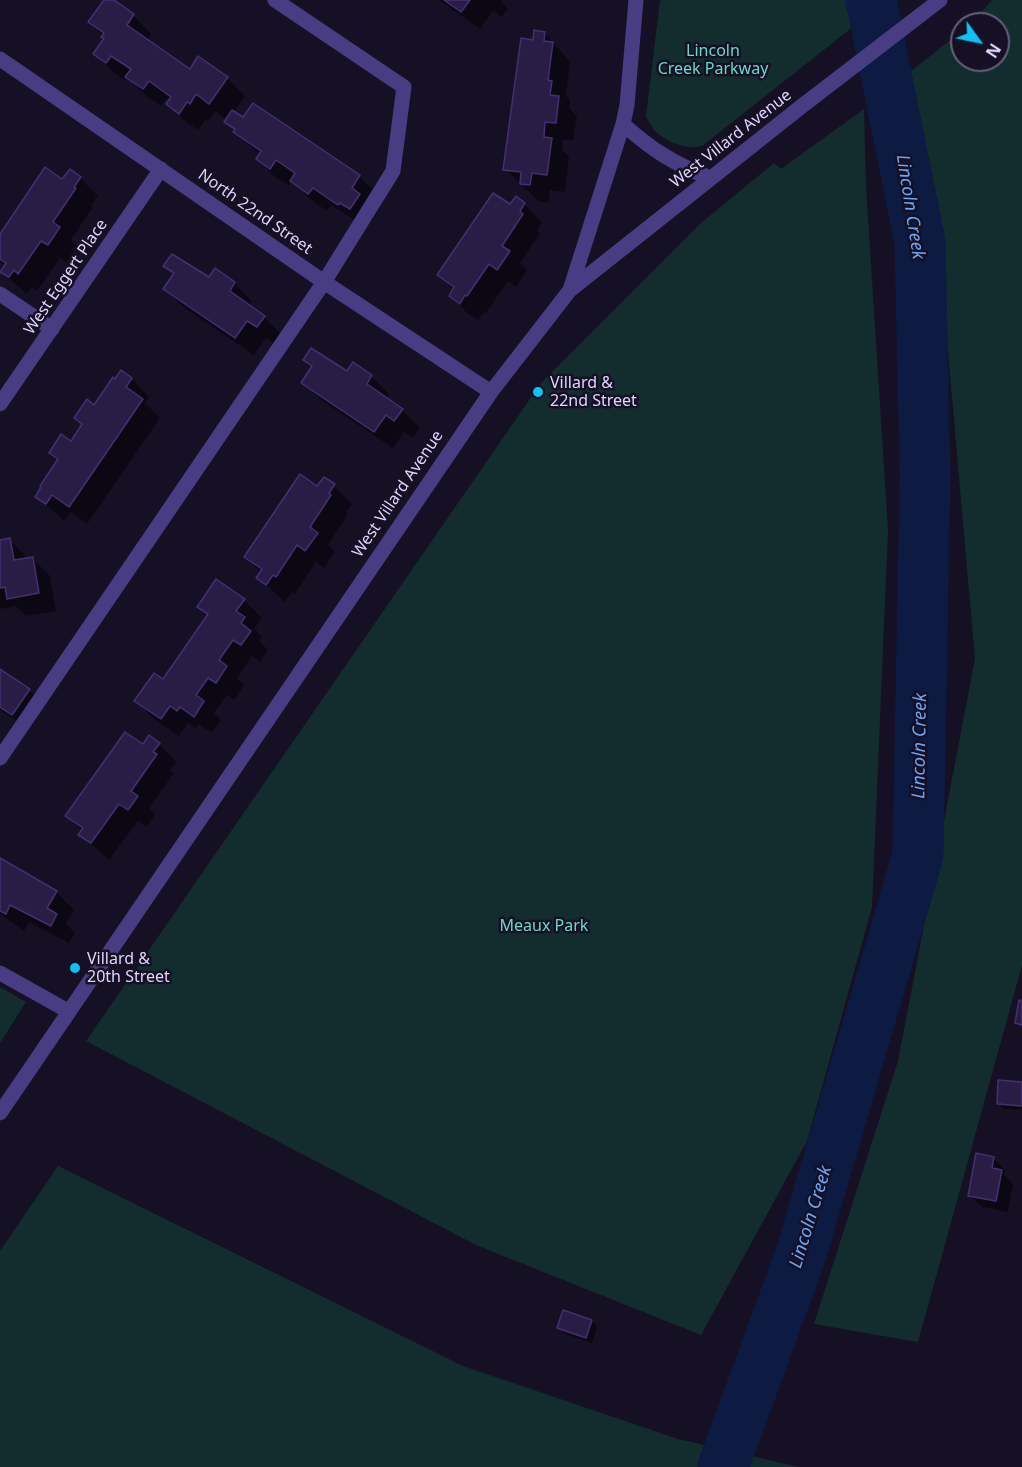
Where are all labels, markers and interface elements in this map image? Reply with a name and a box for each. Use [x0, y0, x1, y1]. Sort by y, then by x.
north arrow [950, 12, 1010, 72]
text: N [981, 39, 1006, 62]
park label: Lincoln Creek Parkway [658, 41, 768, 79]
street label: West Villard Avenue [667, 86, 795, 192]
water label: Lincoln Creek [891, 153, 929, 261]
street label: North 22nd Street [194, 165, 316, 259]
street label: West Eggert Place [20, 216, 112, 338]
place label: Villard & 22nd Street [550, 373, 637, 411]
marker: Villard & 22nd Street [531, 385, 545, 399]
street label: West Villard Avenue [348, 427, 448, 561]
water label: Lincoln Creek [908, 693, 932, 799]
park label: Meaux Park [500, 916, 588, 936]
place label: Villard & 20th Street [87, 949, 170, 987]
marker: Villard & 20th Street [68, 961, 82, 975]
water label: Lincoln Creek [785, 1163, 837, 1271]

